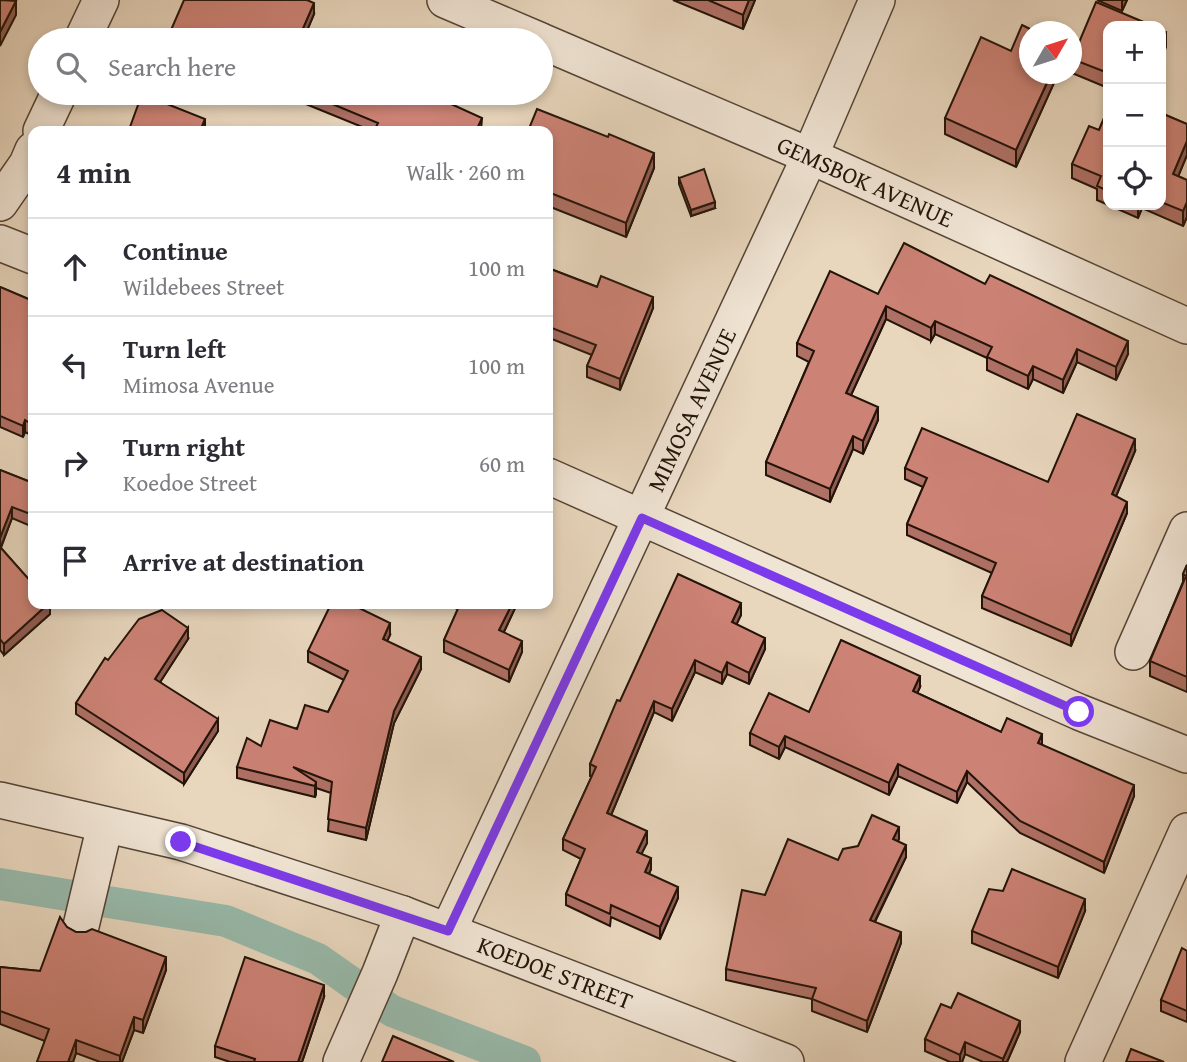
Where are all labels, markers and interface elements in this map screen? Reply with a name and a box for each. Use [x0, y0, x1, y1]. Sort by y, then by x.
north arrow [1019, 21, 1082, 84]
map controls [1103, 21, 1166, 210]
button: + [1103, 21, 1166, 84]
search box [28, 28, 553, 105]
text: Search here [108, 47, 236, 86]
icon: search [52, 48, 90, 86]
button: − [1103, 84, 1166, 147]
street label: GEMSBOK AVENUE [772, 127, 959, 236]
button: locate [1103, 147, 1166, 210]
text: 4 min [56, 150, 131, 194]
text: Walk · 260 m [406, 155, 525, 188]
text: Continue [123, 231, 228, 270]
icon: ahead [56, 248, 94, 286]
text: 100 m [468, 251, 525, 284]
text: Wildebees Street [123, 270, 284, 303]
street label: MIMOSA AVENUE [638, 322, 745, 497]
text: Turn left [123, 329, 226, 368]
icon: left [56, 346, 94, 384]
text: 100 m [468, 349, 525, 382]
text: Mimosa Avenue [123, 368, 275, 401]
text: Turn right [123, 427, 245, 466]
icon: right [56, 444, 94, 482]
text: 60 m [479, 447, 525, 480]
text: Koedoe Street [123, 466, 257, 499]
icon: arrive [56, 542, 94, 580]
text: Arrive at destination [123, 542, 364, 581]
route start [1063, 696, 1094, 727]
route end [165, 826, 196, 857]
street label: KOEDOE STREET [473, 927, 638, 1018]

